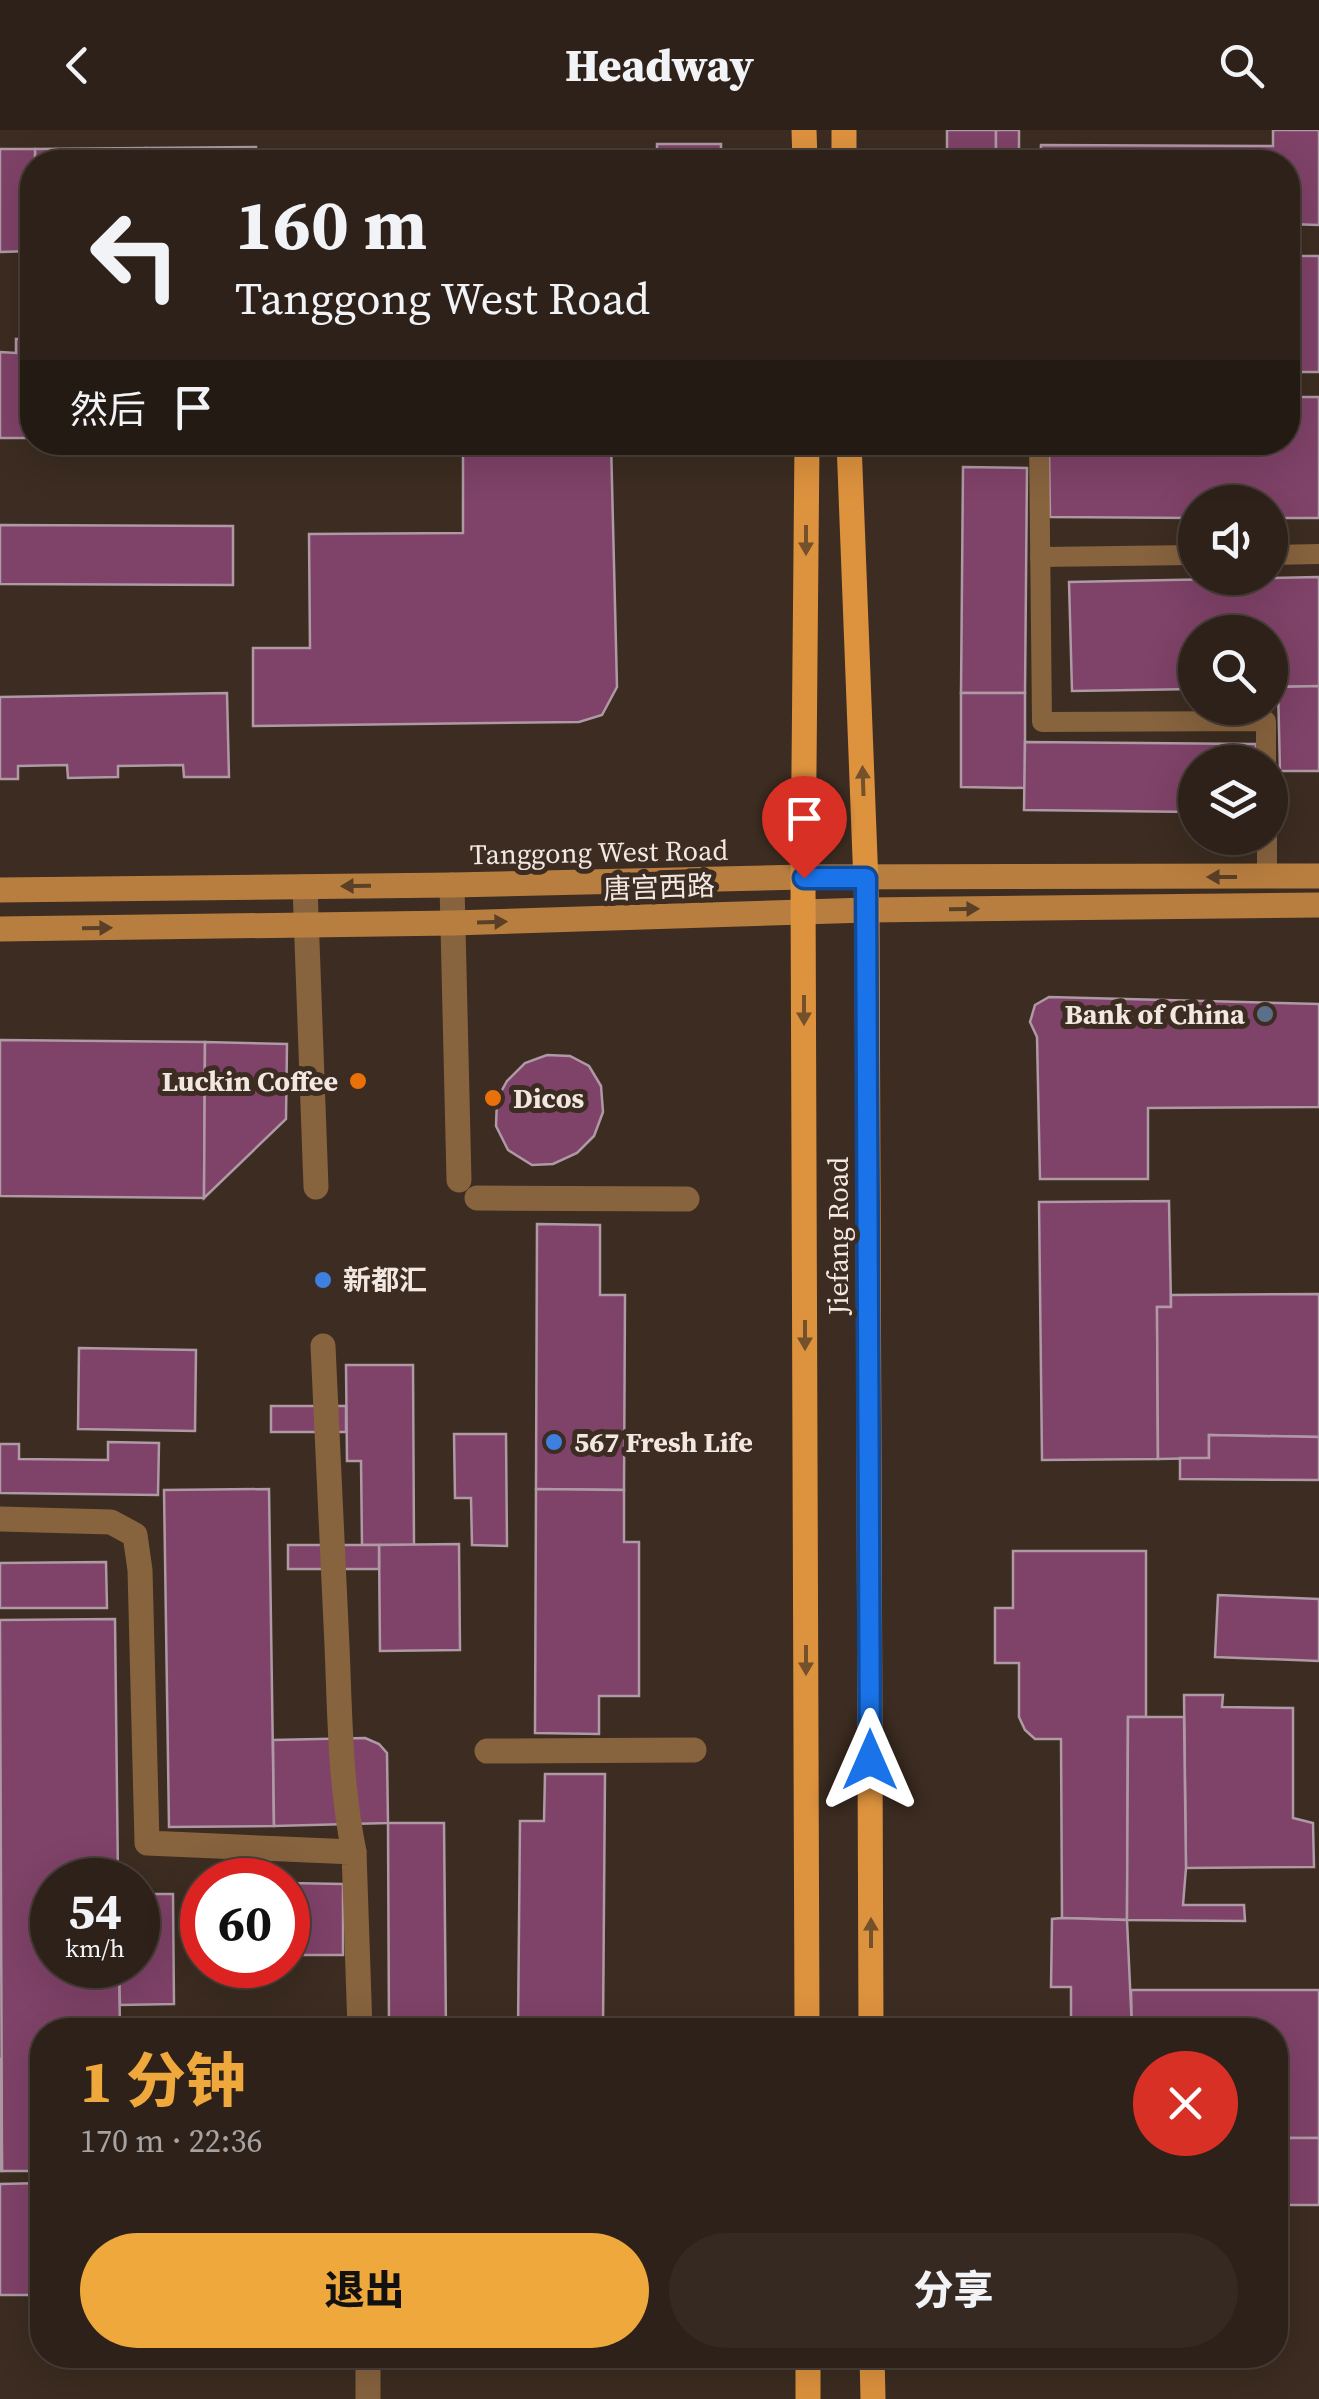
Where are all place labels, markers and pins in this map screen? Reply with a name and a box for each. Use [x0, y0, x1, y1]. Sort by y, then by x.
pin [762, 776, 847, 879]
place label: Bank of China [1065, 995, 1245, 1033]
marker: Bank of China [1254, 1003, 1276, 1025]
place label: Luckin Coffee [162, 1062, 338, 1100]
marker: Luckin Coffee [347, 1070, 369, 1092]
place label: Dicos [513, 1079, 585, 1117]
marker: Dicos [482, 1087, 504, 1109]
place label: 新都汇 [343, 1261, 427, 1299]
marker: 新都汇 [312, 1269, 334, 1291]
place label: 567 Fresh Life [574, 1423, 753, 1461]
marker: 567 Fresh Life [543, 1431, 565, 1453]

